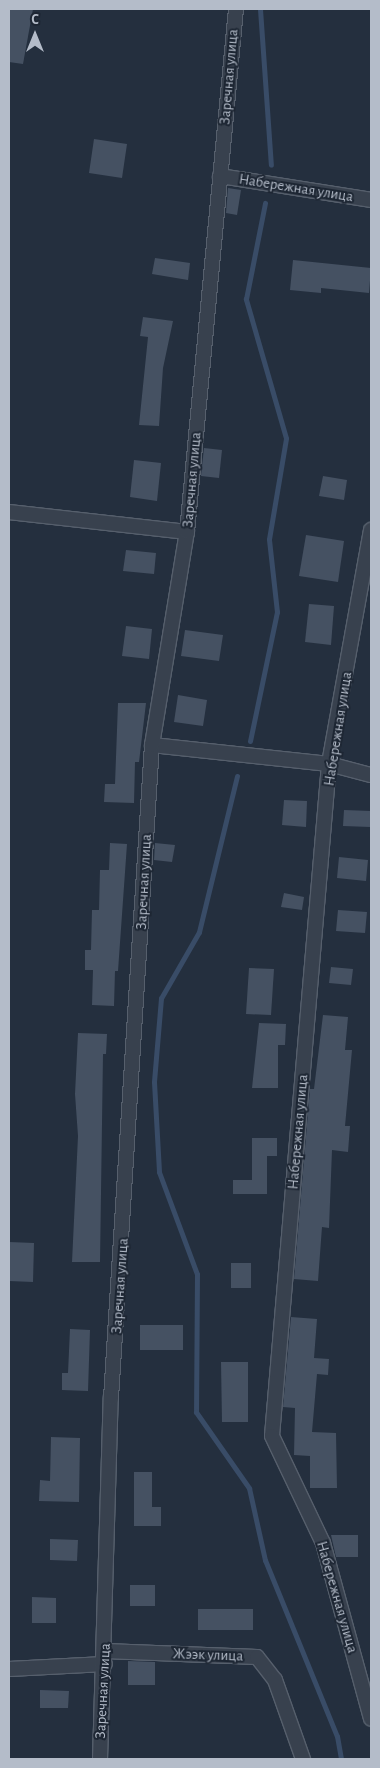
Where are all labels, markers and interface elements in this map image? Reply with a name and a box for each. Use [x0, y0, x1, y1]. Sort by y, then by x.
north arrow [10, 10, 60, 60]
text: С [31, 13, 39, 27]
street label: Заречная улица [216, 29, 242, 125]
street label: Набережная улица [238, 170, 354, 206]
street label: Заречная улица [179, 432, 205, 528]
street label: Набережная улица [320, 671, 356, 787]
street label: Заречная улица [133, 834, 155, 930]
street label: Набережная улица [284, 1074, 312, 1190]
street label: Заречная улица [108, 1238, 132, 1334]
street label: Набережная улица [312, 1539, 362, 1655]
street label: Заречная улица [92, 1643, 114, 1739]
street label: Жээк улица [173, 1645, 243, 1665]

